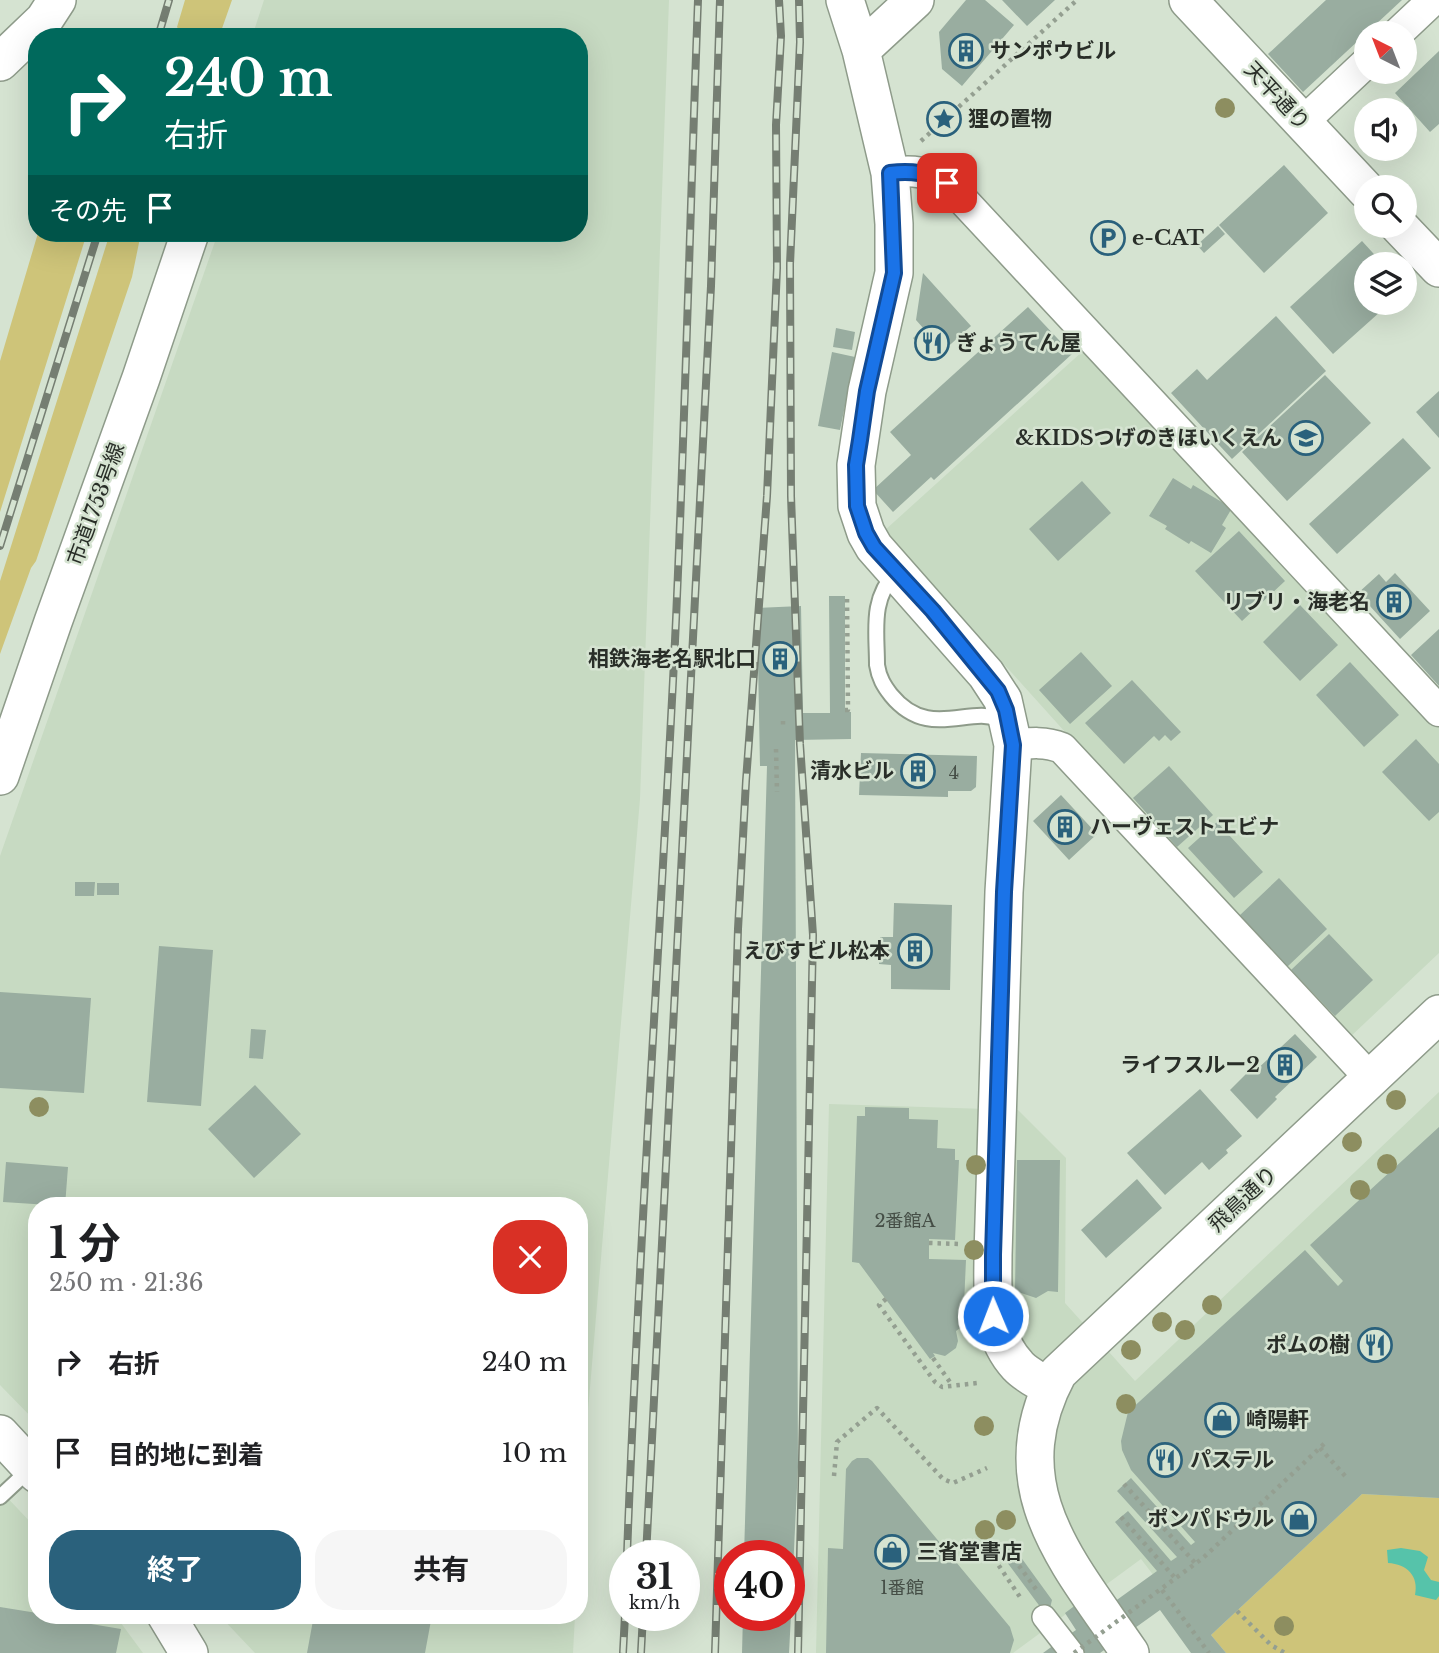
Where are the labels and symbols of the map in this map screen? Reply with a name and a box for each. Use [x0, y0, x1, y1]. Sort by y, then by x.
north arrow [1354, 21, 1418, 84]
building icon: サンポウビル [947, 32, 985, 70]
place label: サンポウビル [990, 38, 1116, 64]
street label: 天平通り [1239, 56, 1315, 136]
place icon: 狸の置物 [925, 100, 963, 138]
place label: 狸の置物 [968, 106, 1052, 132]
pin [917, 153, 977, 213]
parking icon: e-CAT [1089, 219, 1127, 257]
place label: e-CAT [1132, 225, 1205, 251]
restaurant icon: ぎょうてん屋 [913, 324, 951, 362]
place label: ぎょうてん屋 [956, 330, 1081, 356]
school or university icon: &KIDSつげのきほいくえん [1287, 419, 1325, 457]
place label: &KIDSつげのきほいくえん [1015, 425, 1282, 451]
street label: 市道1753号線 [62, 439, 130, 569]
building icon: リブリ・海老名 [1375, 583, 1413, 621]
place label: リブリ・海老名 [1223, 589, 1370, 615]
building icon: 相鉄海老名駅北口 [761, 640, 799, 678]
place label: 相鉄海老名駅北口 [588, 646, 756, 672]
building icon: 清水ビル [899, 752, 937, 790]
place label: 清水ビル [810, 758, 894, 784]
house number: 4 [949, 762, 959, 784]
building icon: ハーヴェストエビナ [1046, 808, 1084, 846]
place label: ハーヴェストエビナ [1090, 814, 1279, 840]
building icon: えびすビル松本 [896, 932, 934, 970]
place label: えびすビル松本 [743, 938, 890, 964]
building icon: ライフスルー2 [1266, 1046, 1304, 1084]
place label: ライフスルー2 [1120, 1052, 1260, 1078]
street label: 飛鳥通り [1203, 1161, 1283, 1237]
house number: 2番館A [875, 1210, 937, 1232]
position arrow [956, 1279, 1030, 1353]
restaurant icon: ポムの樹 [1356, 1326, 1394, 1364]
place label: ポムの樹 [1266, 1332, 1350, 1358]
shop icon: 崎陽軒 [1203, 1401, 1241, 1439]
place label: 崎陽軒 [1246, 1407, 1309, 1433]
restaurant icon: パステル [1146, 1441, 1184, 1479]
place label: パステル [1190, 1447, 1274, 1473]
shop icon: ポンパドウル [1280, 1500, 1318, 1538]
place label: ポンパドウル [1147, 1506, 1274, 1532]
shop icon: 三省堂書店 [873, 1533, 911, 1571]
place label: 三省堂書店 [917, 1539, 1022, 1565]
speed limit sign: 40 [714, 1540, 805, 1631]
house number: 1番館 [880, 1577, 924, 1599]

